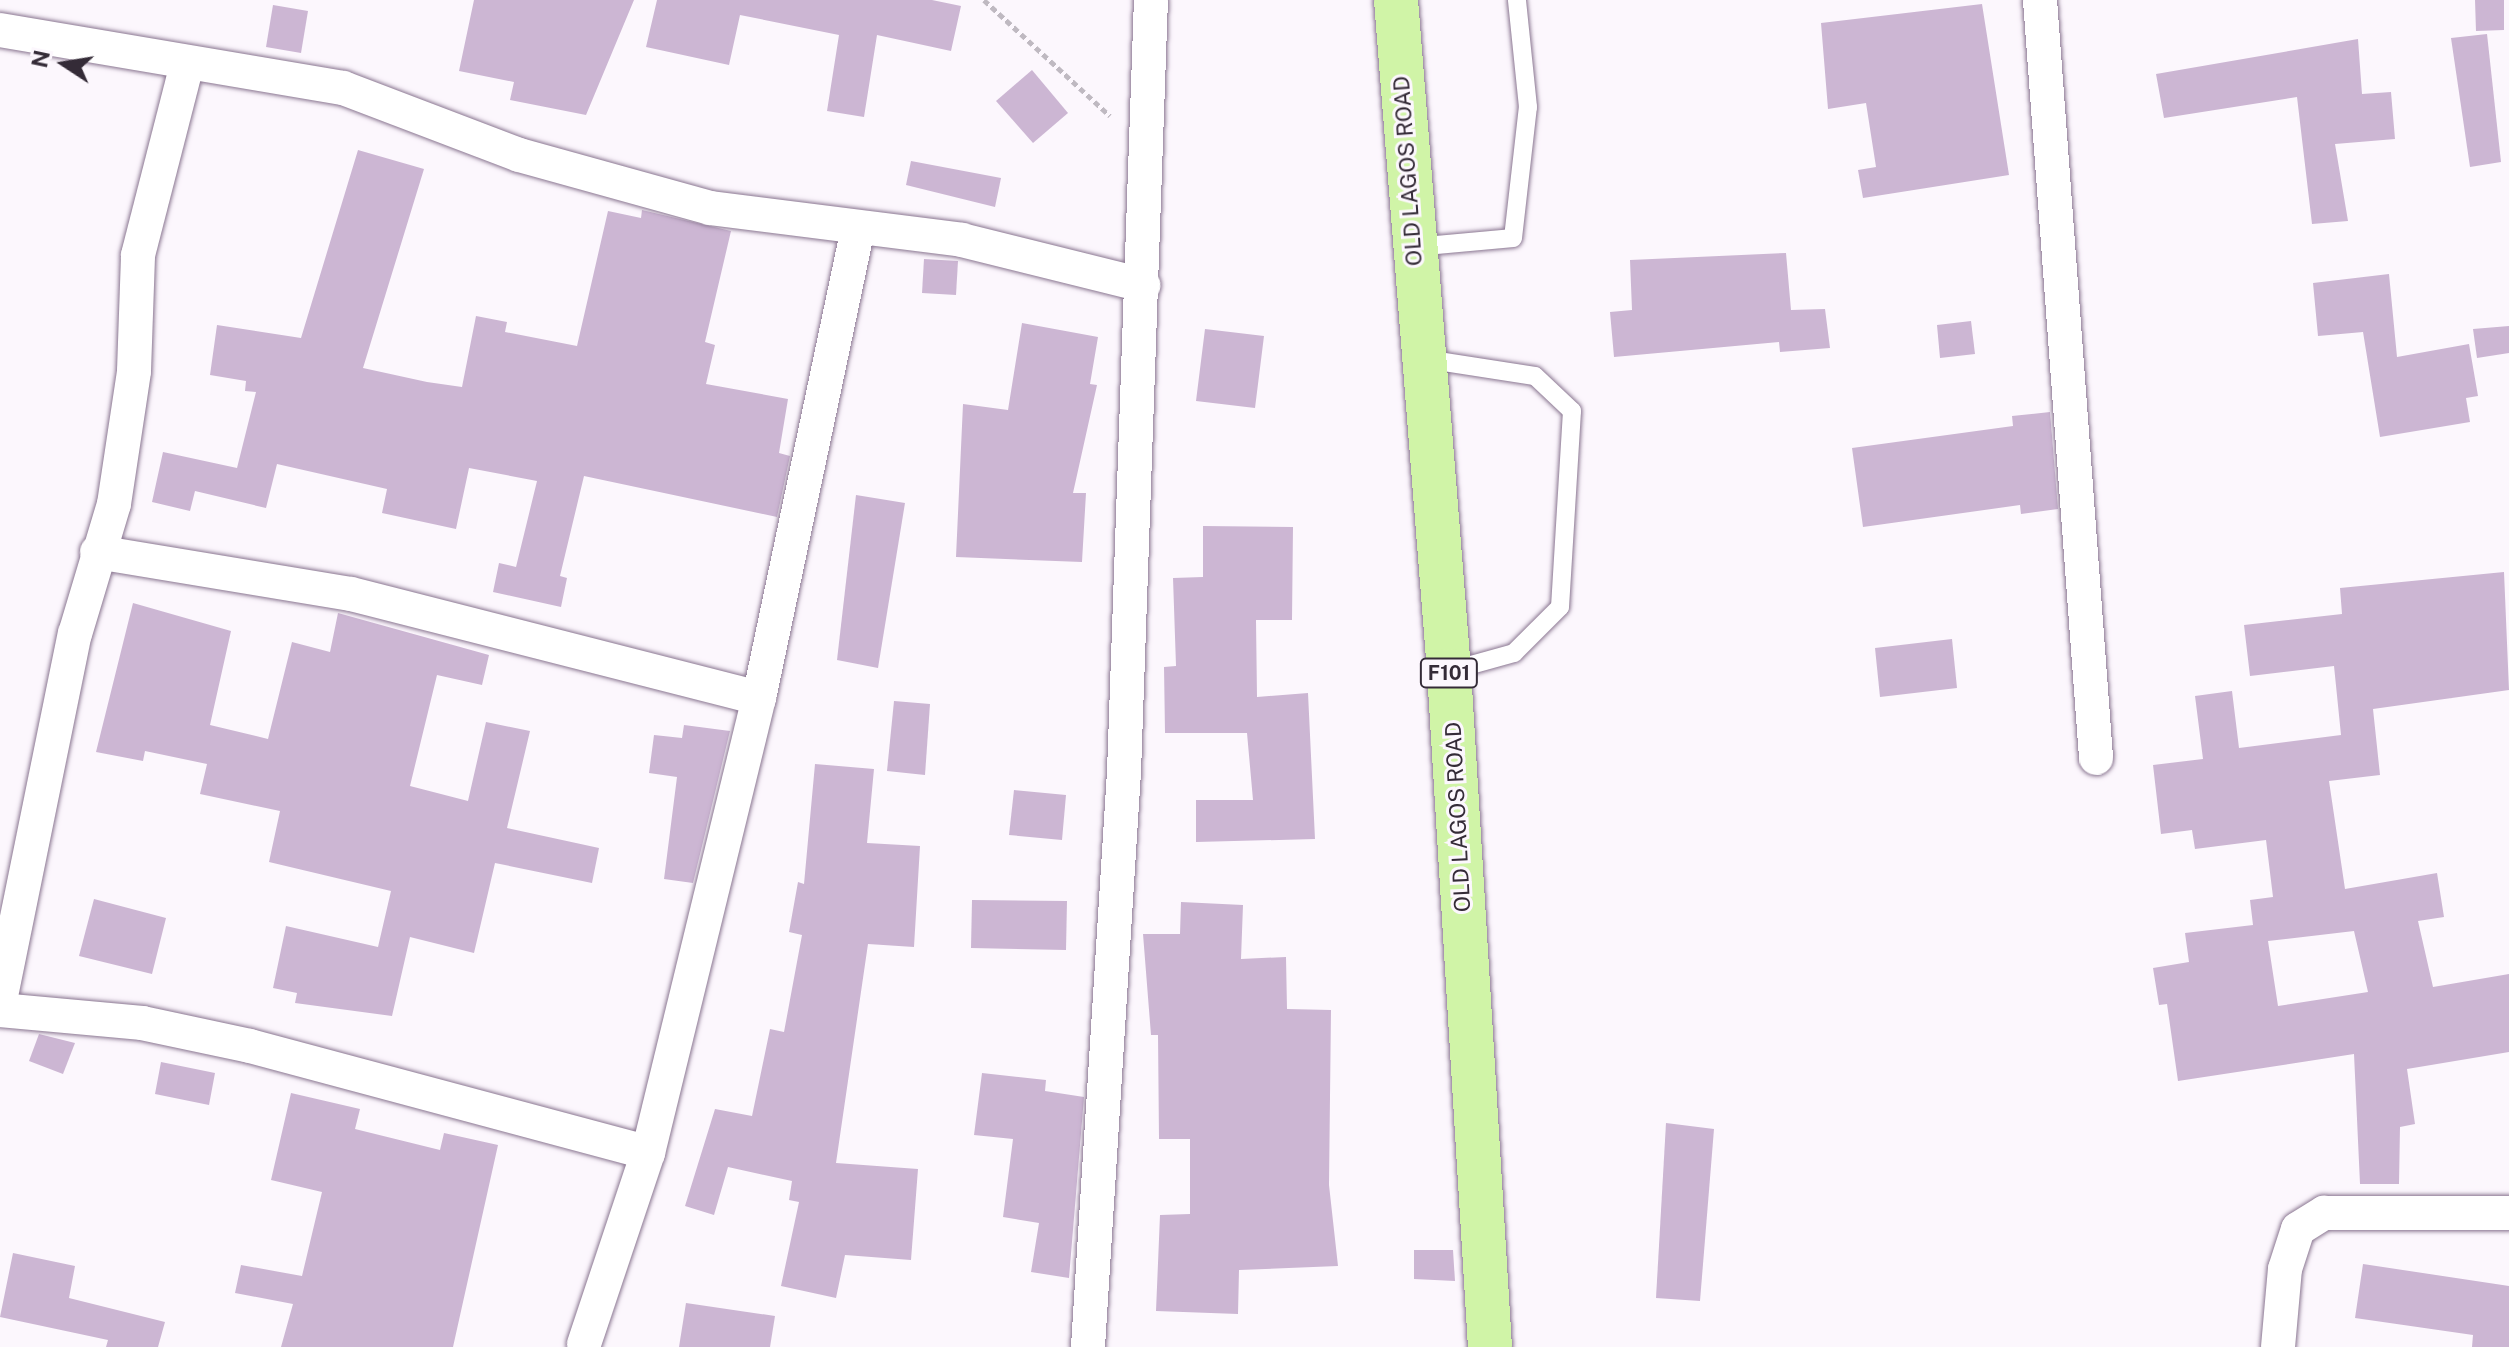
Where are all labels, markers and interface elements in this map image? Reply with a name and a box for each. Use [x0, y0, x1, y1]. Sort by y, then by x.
north arrow [24, 24, 104, 104]
text: N [26, 48, 55, 70]
street label: OLD LAGOS ROAD [1388, 75, 1428, 267]
road number: F101 [1419, 657, 1479, 689]
street label: OLD LAGOS ROAD [1440, 721, 1476, 913]

